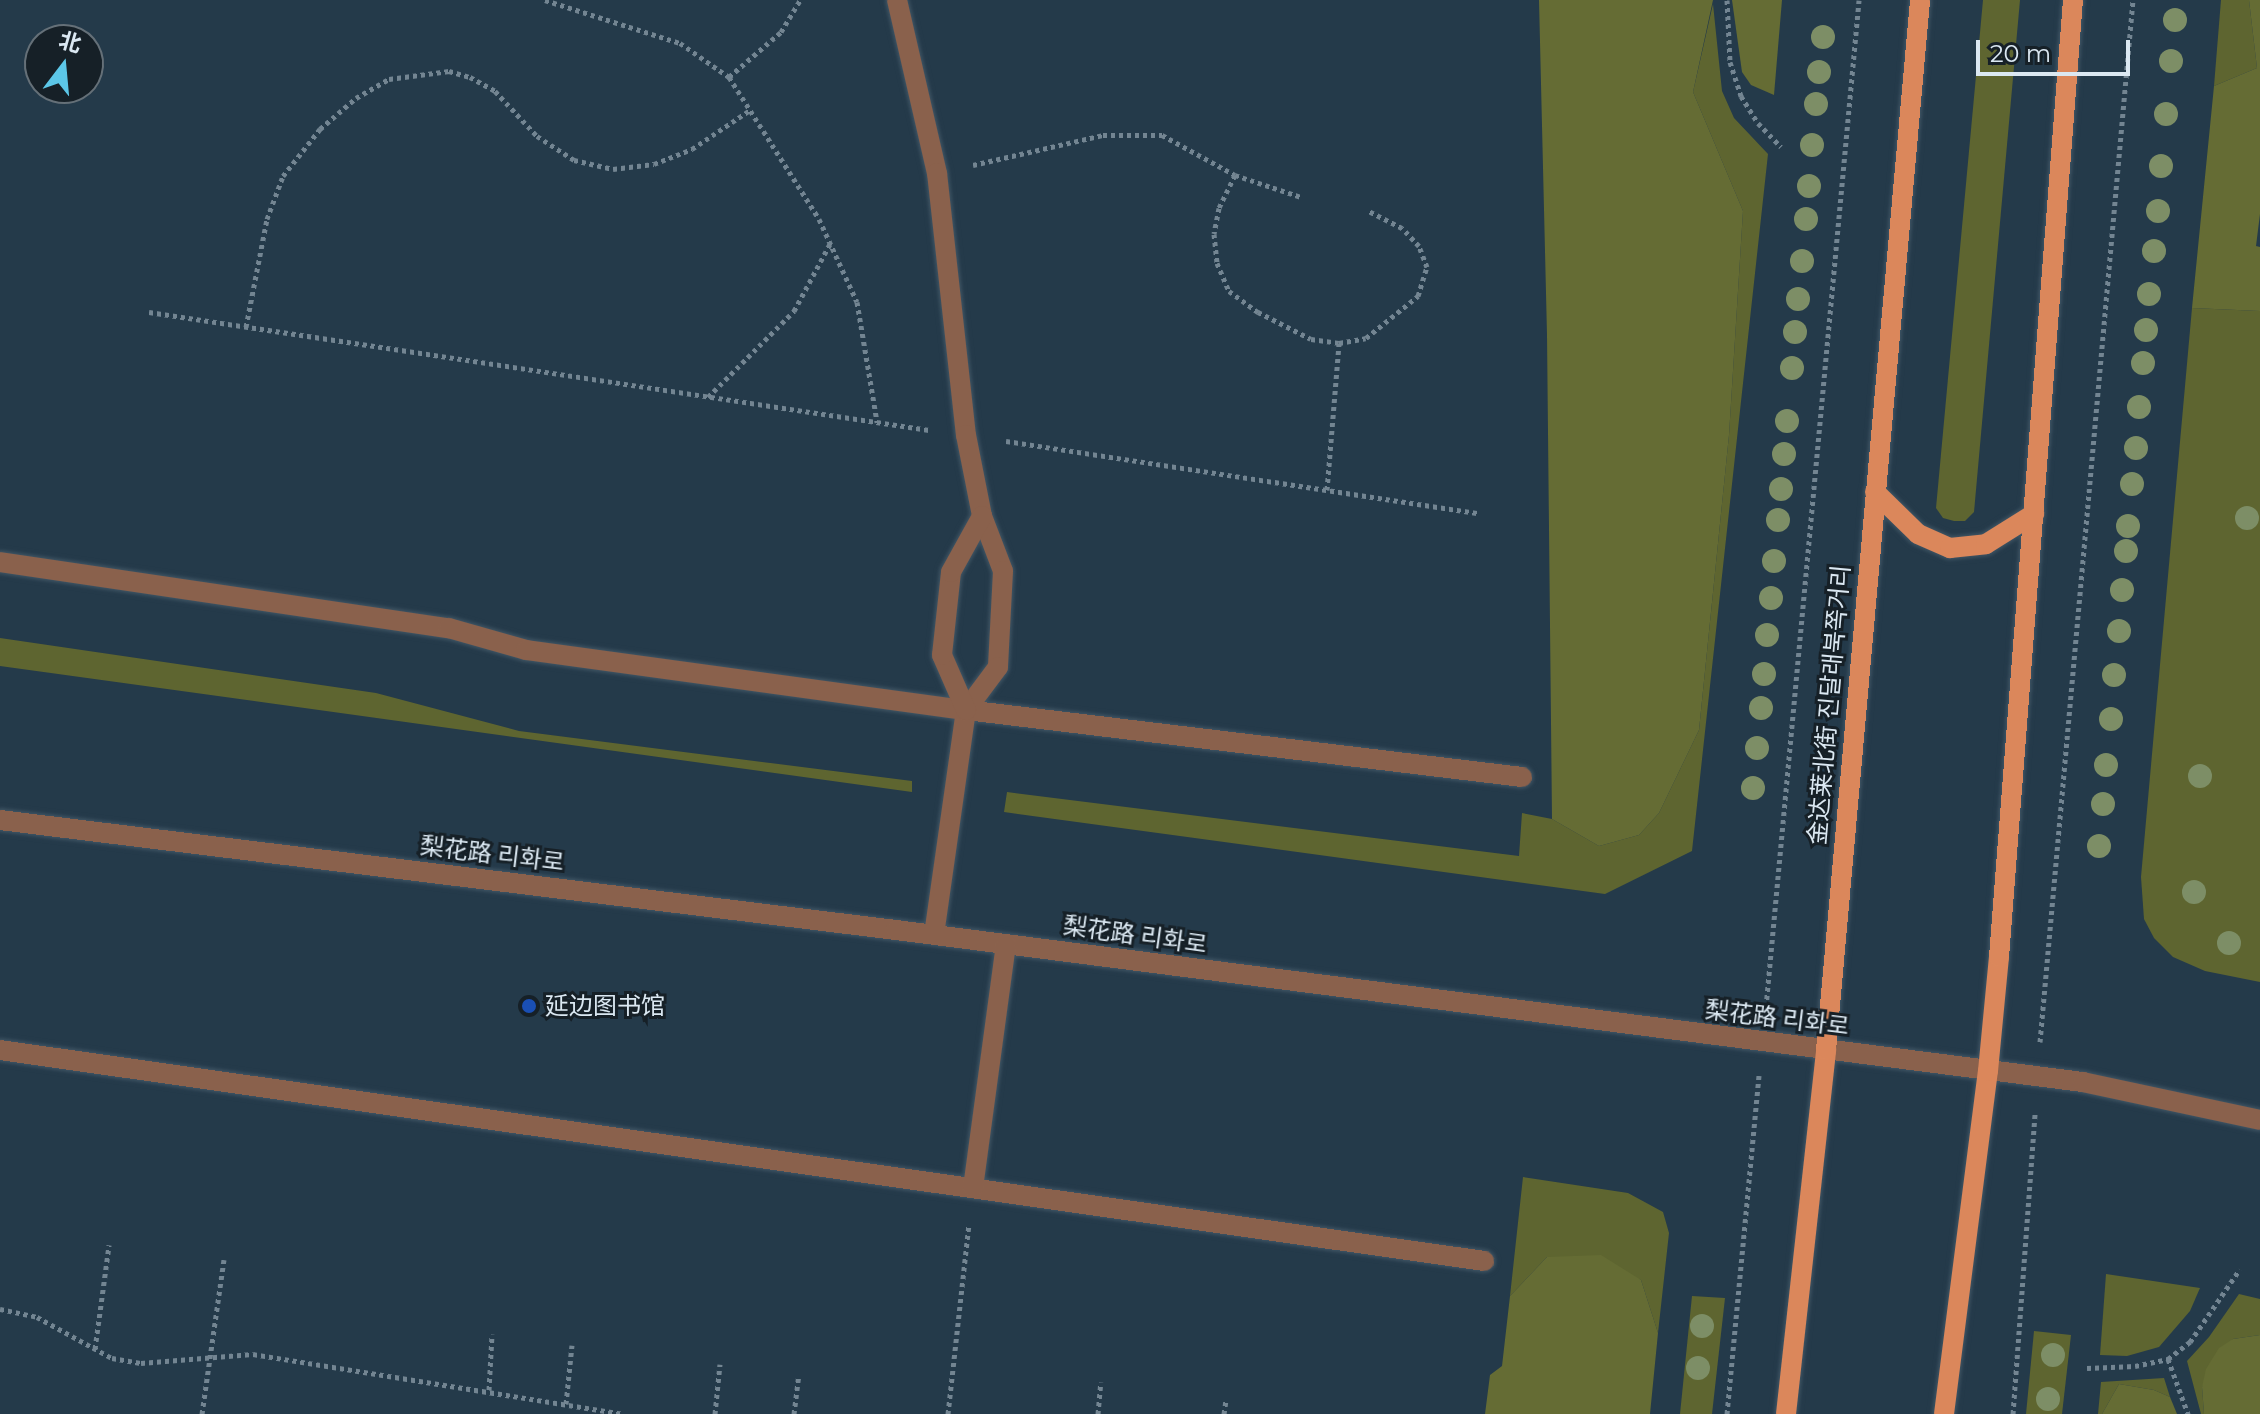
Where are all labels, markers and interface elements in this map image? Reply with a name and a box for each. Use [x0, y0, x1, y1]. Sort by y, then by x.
north arrow [24, 24, 104, 104]
scale bar [1980, 24, 2134, 74]
text: 北 [56, 26, 84, 58]
text: 20 m [1990, 39, 2051, 68]
street label: 金达莱北街 진달래북쪽거리 [1802, 564, 1856, 846]
street label: 梨花路 리화로 [419, 831, 565, 877]
street label: 梨花路 리화로 [1061, 911, 1209, 959]
place label: 延边图书馆 [545, 992, 665, 1020]
street label: 梨花路 리화로 [1704, 995, 1850, 1041]
marker: 延边图书馆 [520, 997, 538, 1015]

